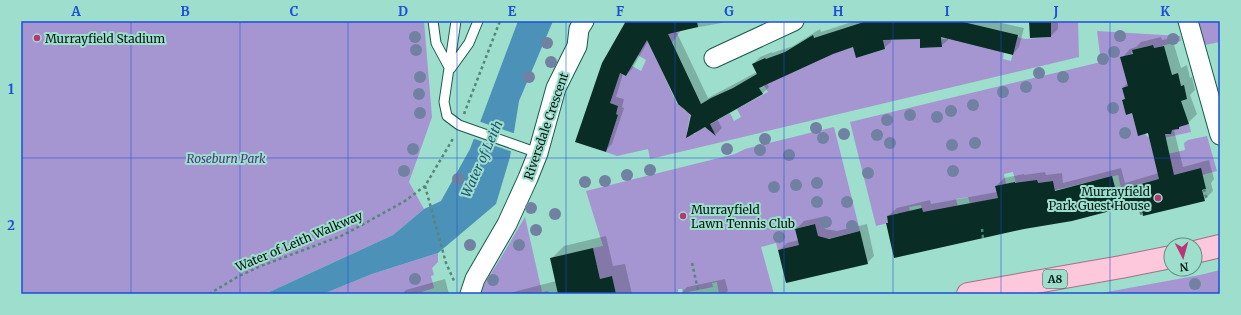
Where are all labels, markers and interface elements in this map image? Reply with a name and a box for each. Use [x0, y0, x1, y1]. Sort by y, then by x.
text: A [70, 3, 81, 20]
text: B [180, 3, 190, 20]
text: C [290, 3, 299, 20]
text: D [398, 3, 408, 20]
text: E [508, 3, 517, 20]
text: F [616, 3, 624, 20]
text: G [724, 3, 734, 20]
text: H [833, 3, 844, 20]
text: I [944, 3, 950, 20]
text: J [1052, 3, 1059, 20]
text: K [1160, 3, 1170, 20]
place label: Murrayfield Stadium [45, 31, 165, 46]
marker: Murrayfield Stadium [32, 33, 42, 43]
street label: Riversdale Crescent [521, 70, 572, 182]
text: 1 [8, 81, 14, 98]
water label: Water of Leith [457, 118, 507, 200]
park label: Roseburn Park [186, 151, 266, 166]
place label: Murrayfield Park Guest House [1048, 184, 1150, 213]
marker: Murrayfield Park Guest House [1153, 193, 1163, 203]
place label: Murrayfield Lawn Tennis Club [691, 202, 795, 231]
street label: Water of Leith Walkway [232, 207, 365, 275]
marker: Murrayfield Lawn Tennis Club [678, 211, 688, 221]
text: 2 [7, 217, 15, 234]
north arrow [1163, 237, 1203, 277]
text: N [1179, 260, 1189, 274]
road number: A8 [1043, 270, 1067, 288]

